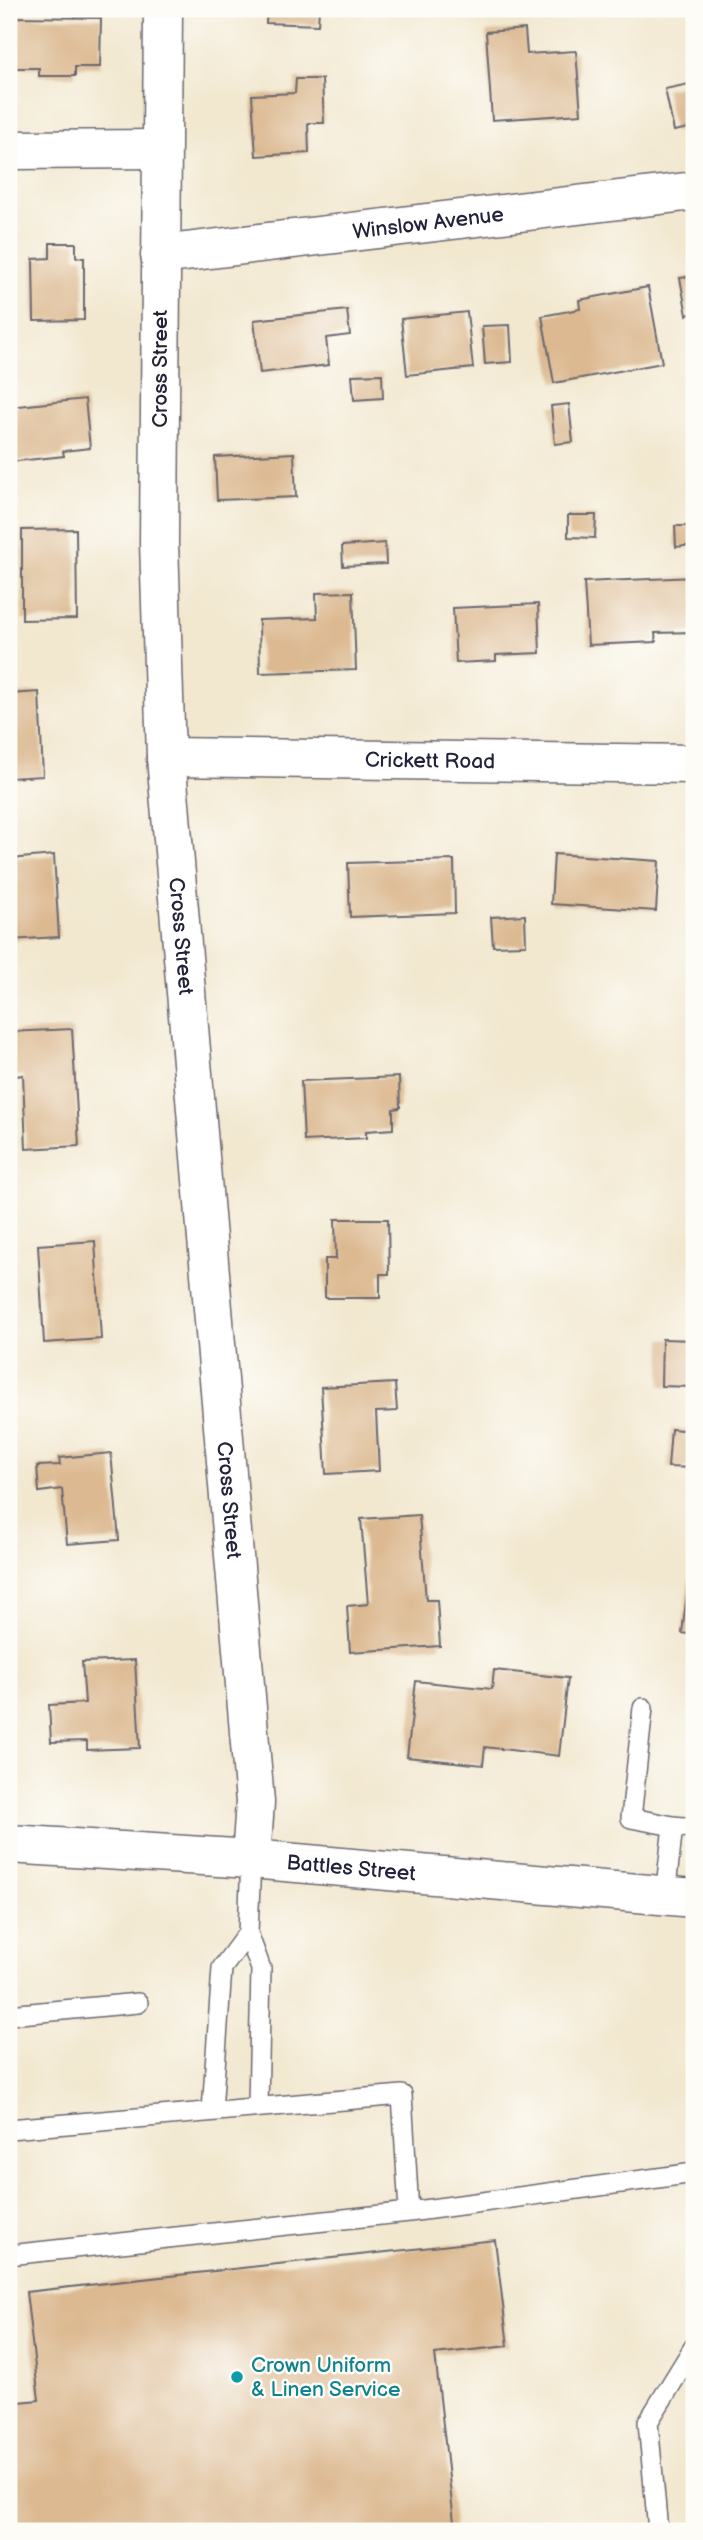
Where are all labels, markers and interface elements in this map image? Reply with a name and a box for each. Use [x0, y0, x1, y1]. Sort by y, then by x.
street label: Winslow Avenue [351, 202, 505, 245]
street label: Cross Street [148, 310, 173, 428]
street label: Crickett Road [365, 748, 495, 774]
street label: Cross Street [163, 877, 198, 997]
street label: Cross Street [211, 1440, 246, 1561]
street label: Battles Street [285, 1850, 417, 1886]
place label: Crown Uniform & Linen Service [251, 2353, 400, 2402]
marker: Crown Uniform & Linen Service [229, 2369, 245, 2385]

